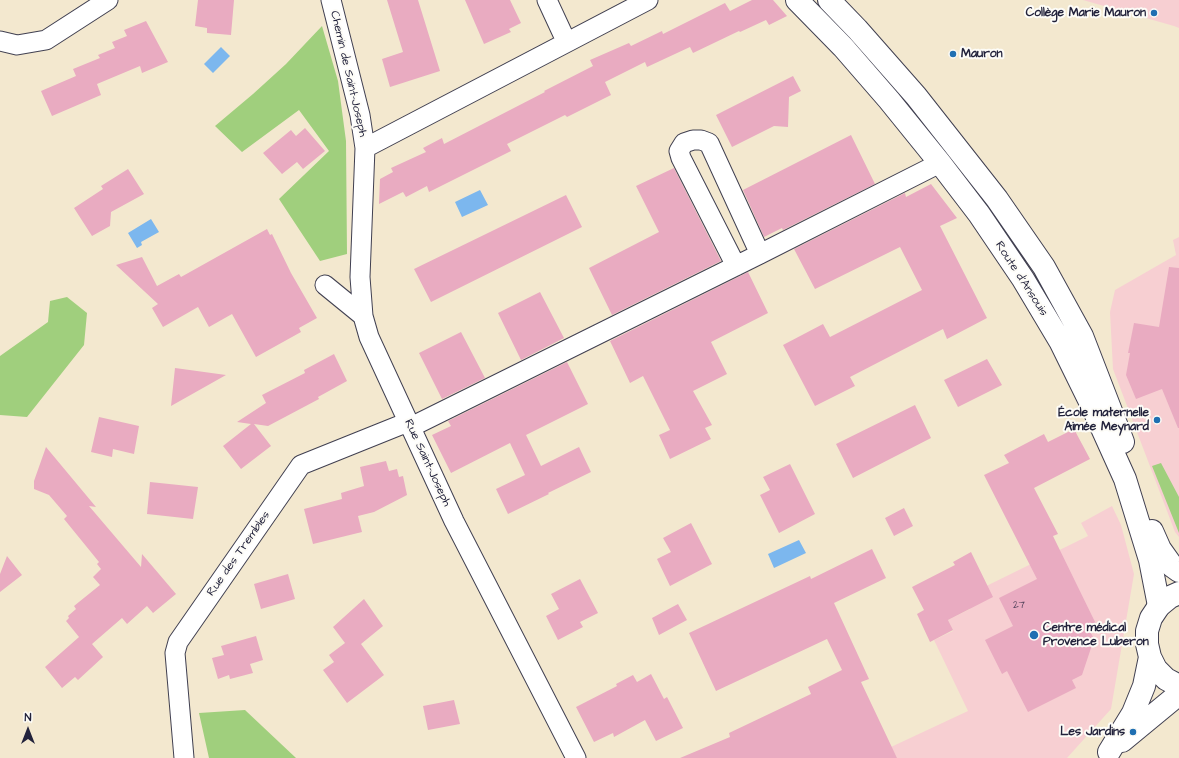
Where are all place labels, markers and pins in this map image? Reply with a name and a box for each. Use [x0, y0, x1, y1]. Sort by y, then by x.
place label: Collège Marie Mauron [1026, 6, 1146, 20]
marker: Collège Marie Mauron [1149, 8, 1159, 18]
place label: Mauron [961, 47, 1002, 61]
marker: Mauron [948, 49, 958, 59]
place label: École maternelle Aimée Meynard [1058, 406, 1149, 434]
marker: École maternelle Aimée Meynard [1152, 415, 1162, 425]
place label: Centre médical Provence Luberon [1043, 621, 1149, 649]
marker: Centre médical Provence Luberon [1028, 629, 1040, 641]
place label: Les Jardins [1060, 725, 1125, 739]
marker: Les Jardins [1128, 727, 1138, 737]

